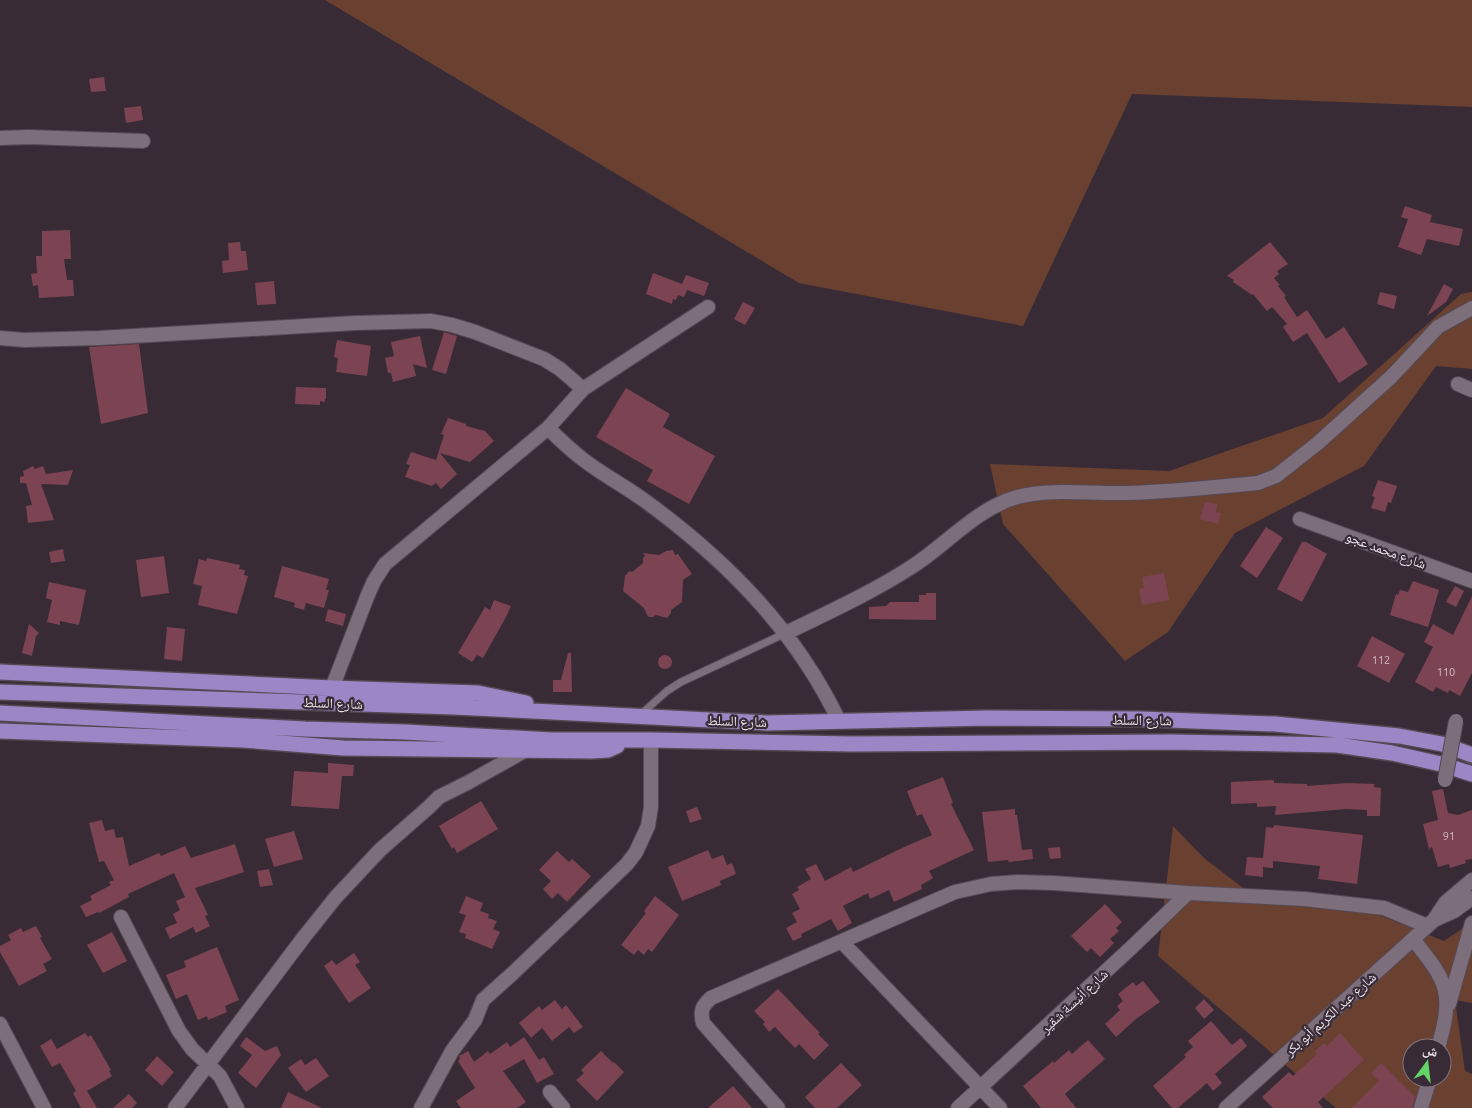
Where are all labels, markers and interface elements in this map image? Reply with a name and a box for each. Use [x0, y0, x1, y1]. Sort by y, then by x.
street label: شارع محمد عجو [1343, 528, 1428, 574]
house number: 112 [1372, 654, 1390, 666]
house number: 110 [1437, 666, 1455, 678]
street label: شارع السلط [303, 694, 363, 714]
street label: شارع السلط [1112, 711, 1172, 731]
street label: شارع السلط [707, 712, 767, 732]
house number: 91 [1443, 830, 1455, 842]
street label: شارع أنيسة شقير [1036, 966, 1112, 1038]
street label: شارع عبد الكريم أبو بكر [1280, 969, 1380, 1061]
north arrow [1402, 1038, 1452, 1088]
text: ش [1421, 1041, 1440, 1061]

